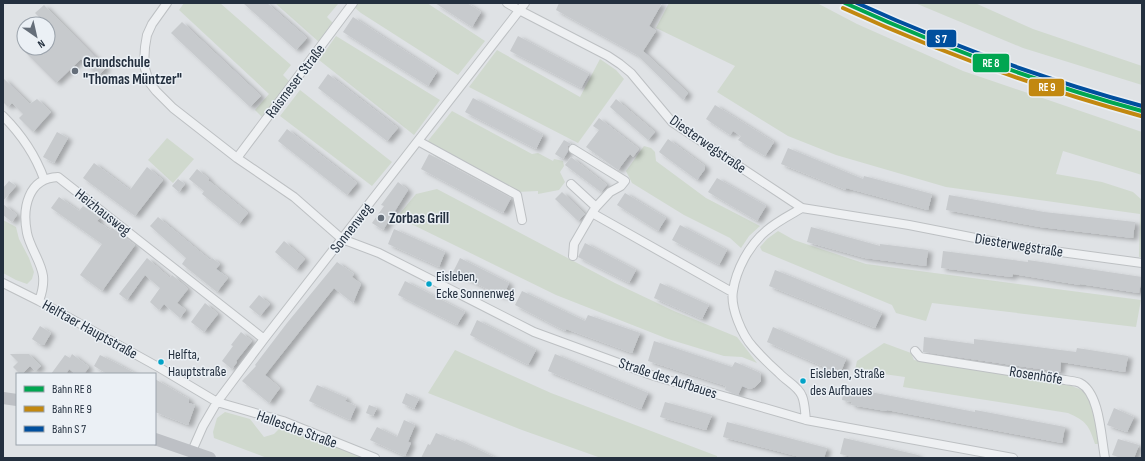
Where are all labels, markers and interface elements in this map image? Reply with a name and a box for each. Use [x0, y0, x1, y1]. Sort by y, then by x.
north arrow [16, 16, 56, 56]
line badge: S 7 [926, 29, 957, 48]
text: S 7 [935, 33, 947, 46]
text: N [35, 37, 47, 51]
street label: Raismeser Straße [261, 41, 329, 122]
place label: Grundschule "Thomas Müntzer" [83, 53, 182, 89]
line badge: RE 8 [972, 53, 1010, 73]
text: RE 8 [982, 57, 1000, 70]
marker: Grundschule "Thomas Müntzer" [70, 66, 80, 76]
line badge: RE 9 [1028, 78, 1065, 97]
text: RE 9 [1038, 81, 1056, 94]
street label: Diesterwegstraße [666, 111, 750, 178]
street label: Heizhausweg [71, 185, 135, 240]
street label: Sonnenweg [326, 199, 377, 257]
place label: Zorbas Grill [389, 209, 449, 228]
marker: Zorbas Grill [376, 213, 386, 223]
street label: Diesterwegstraße [973, 229, 1064, 262]
place label: Eisleben, Ecke Sonnenweg [436, 268, 515, 302]
marker: Eisleben, Ecke Sonnenweg [424, 279, 434, 289]
street label: Helftaer Hauptstraße [39, 295, 141, 363]
place label: Helfta, Hauptstraße [168, 346, 226, 380]
street label: Straße des Aufbaues [616, 354, 719, 403]
marker: Helfta, Hauptstraße [156, 357, 166, 367]
street label: Rosenhöfe [1008, 362, 1064, 389]
place label: Eisleben, Straße des Aufbaues [810, 365, 885, 399]
legend [16, 373, 156, 445]
marker: Eisleben, Straße des Aufbaues [798, 376, 808, 386]
text: Bahn RE 8 [52, 382, 92, 397]
text: Bahn RE 9 [52, 402, 92, 417]
street label: Hallesche Straße [254, 406, 340, 453]
text: Bahn S 7 [52, 422, 86, 437]

